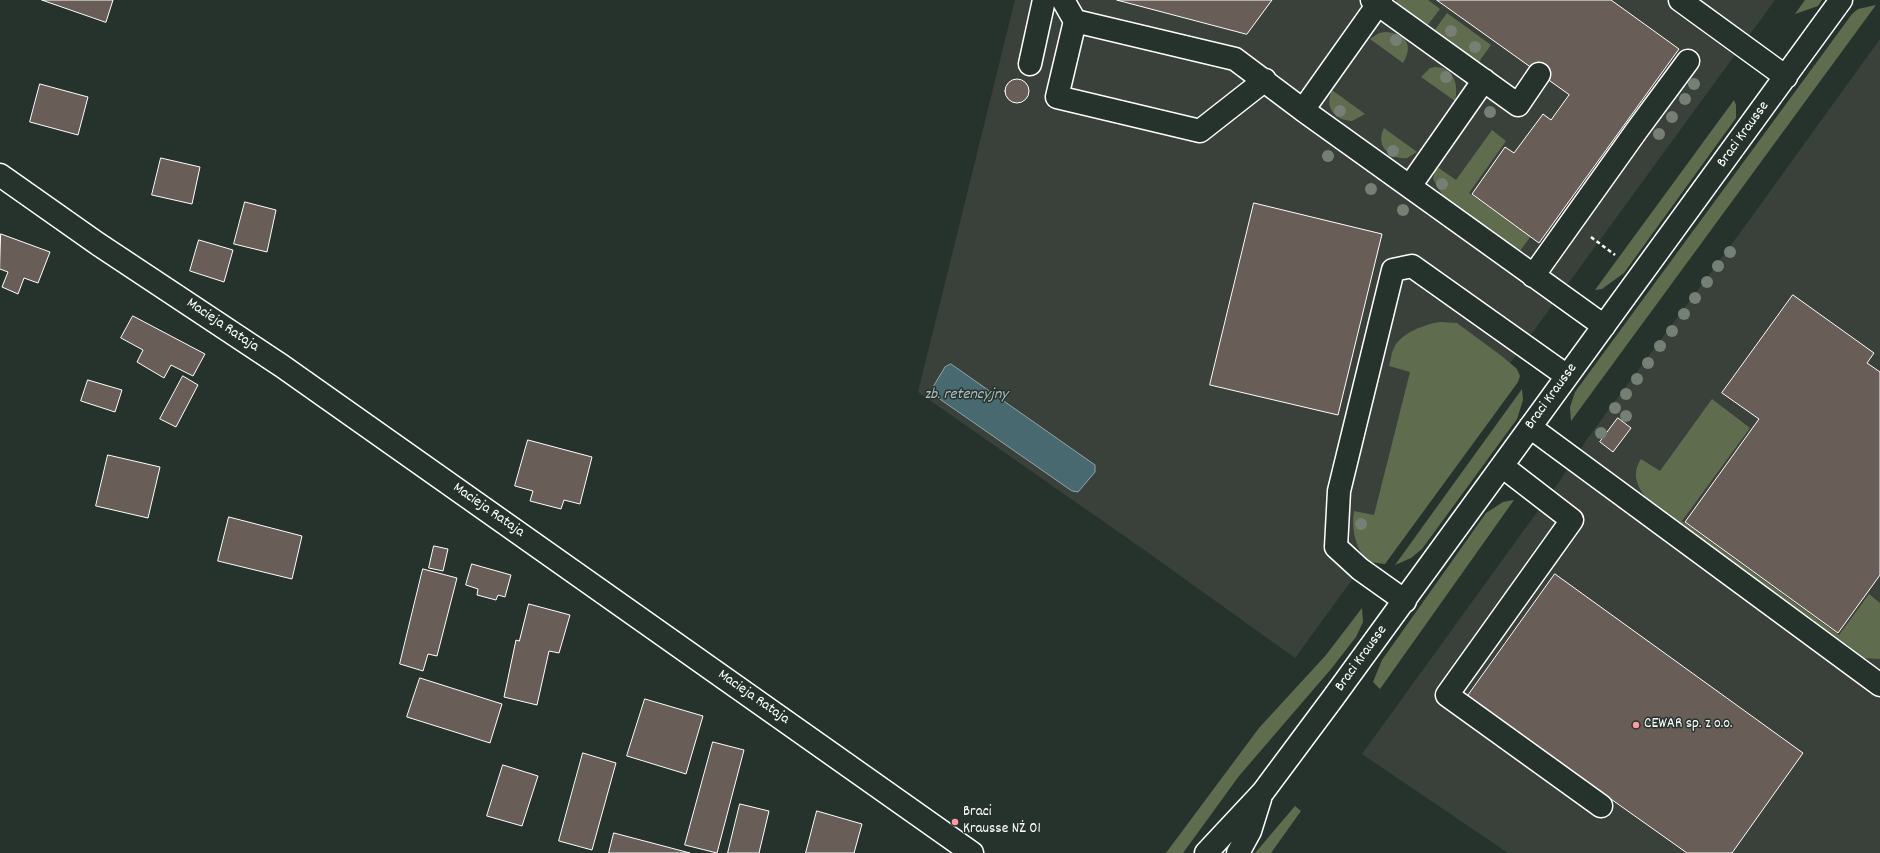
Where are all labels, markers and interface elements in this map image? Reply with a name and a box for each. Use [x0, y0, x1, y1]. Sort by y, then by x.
street label: Braci Krausse [1714, 99, 1774, 171]
street label: Macieja Rataja [182, 295, 262, 357]
street label: Braci Krausse [1522, 361, 1582, 433]
water label: zb. retencyjny [924, 386, 1008, 406]
street label: Macieja Rataja [449, 480, 527, 542]
street label: Braci Krausse [1332, 623, 1392, 695]
street label: Macieja Rataja [714, 667, 792, 729]
place label: CEWAR sp. z o.o. [1644, 716, 1732, 734]
marker: CEWAR sp. z o.o. [1631, 720, 1641, 730]
place label: Braci Krausse NŻ 01 [963, 804, 1041, 839]
marker: Braci Krausse NŻ 01 [950, 817, 960, 827]

